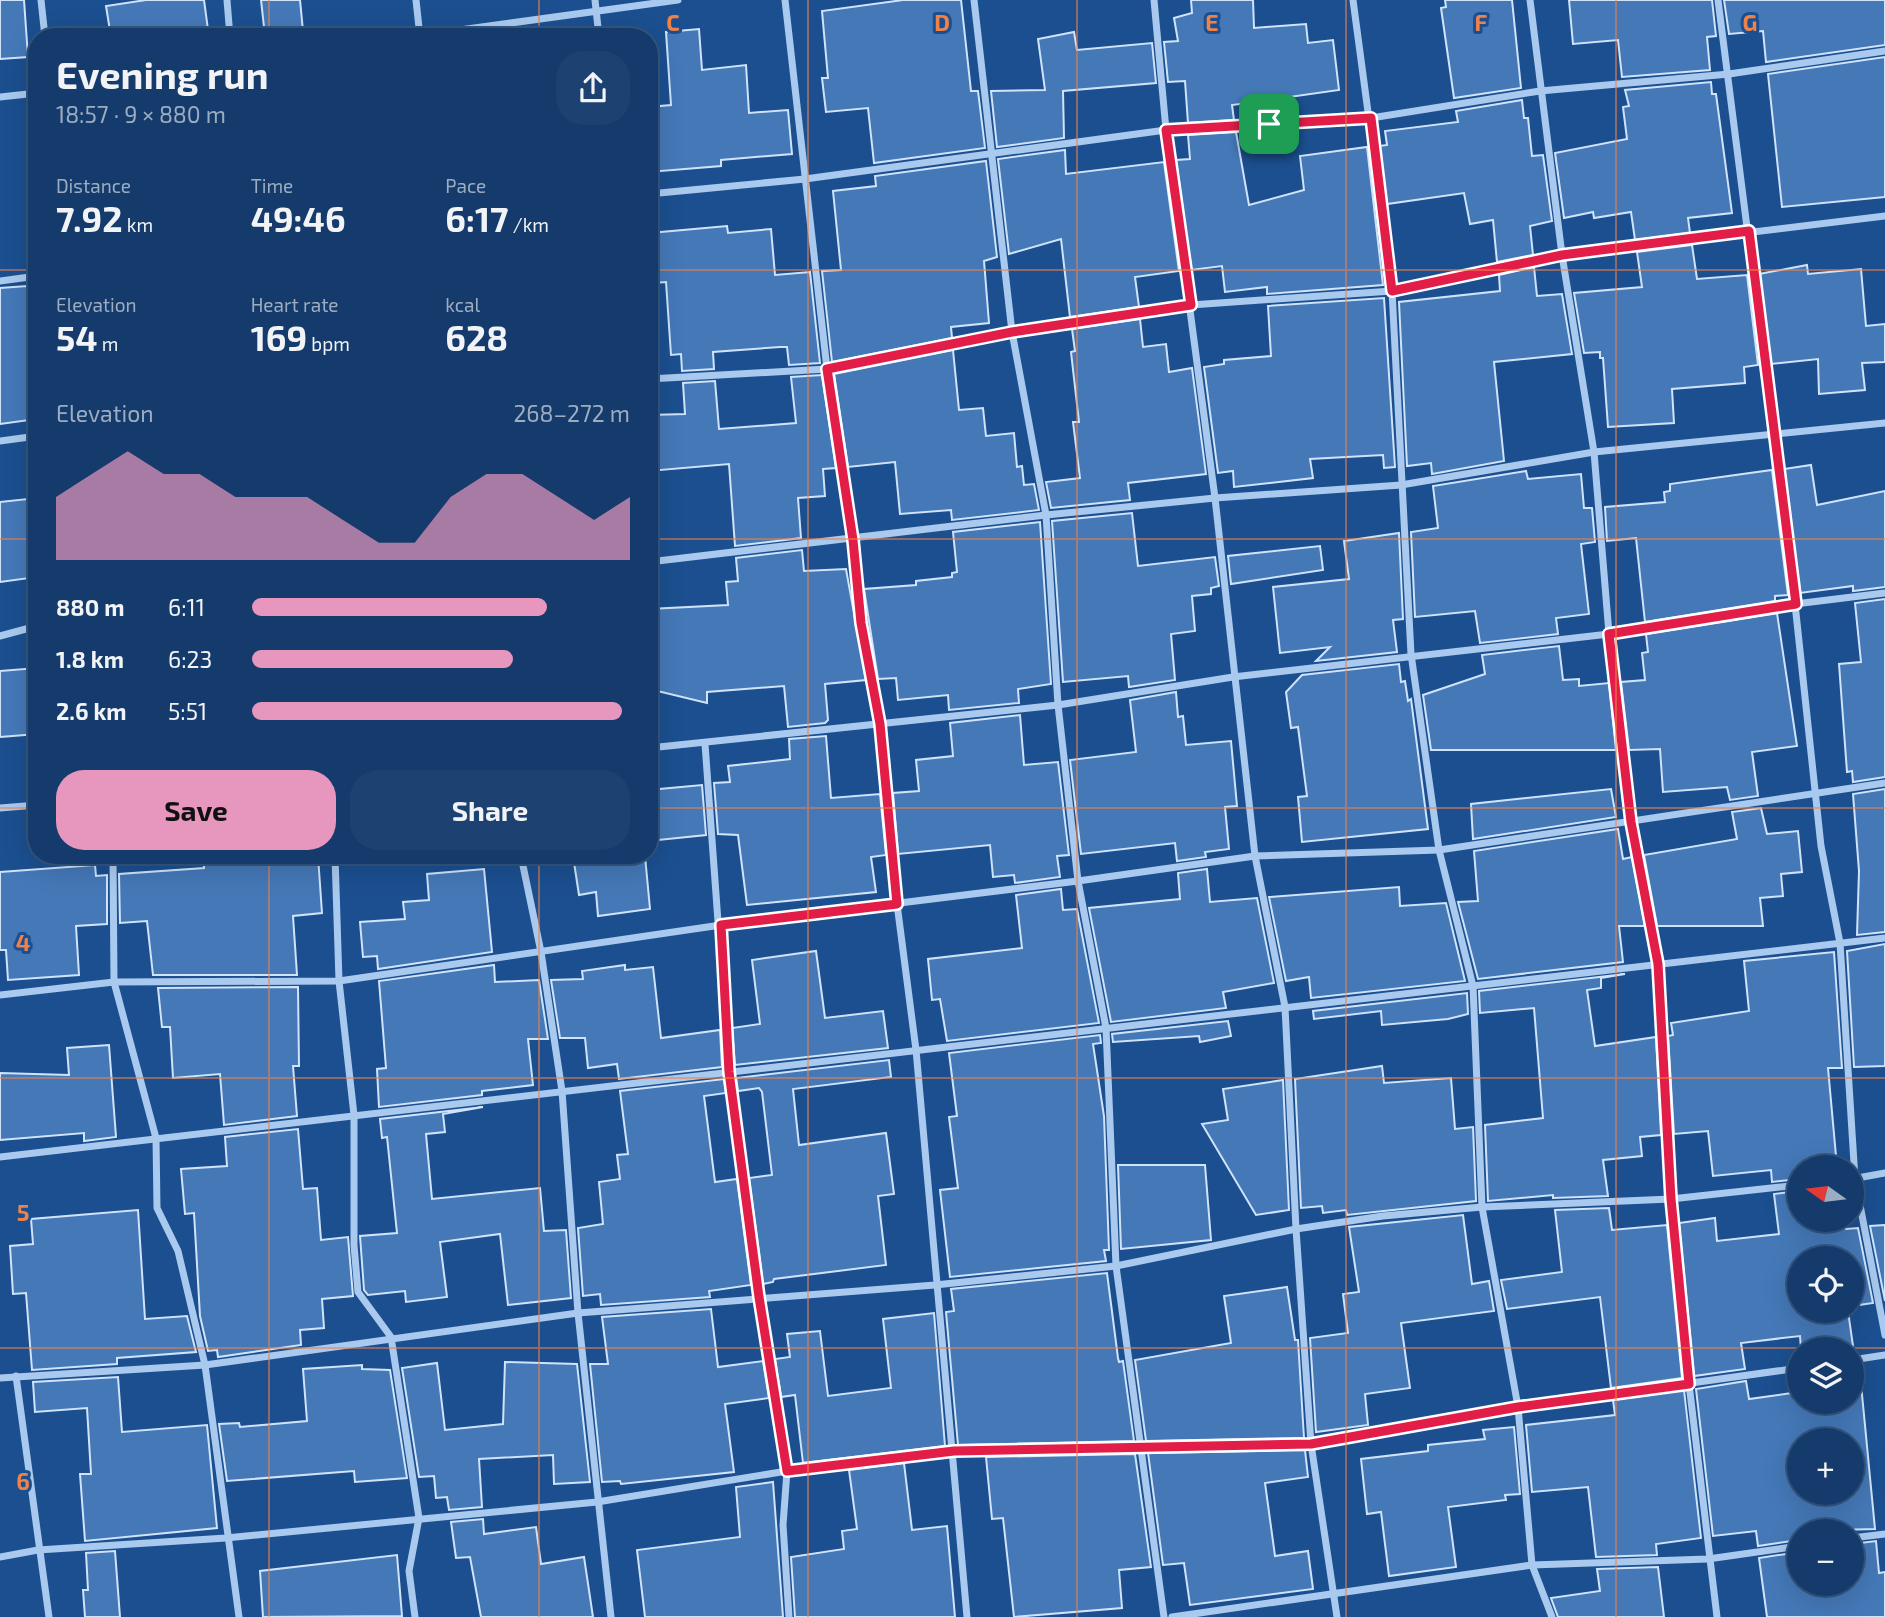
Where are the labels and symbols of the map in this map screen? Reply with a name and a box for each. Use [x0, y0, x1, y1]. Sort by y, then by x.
text: C [666, 8, 680, 36]
text: D [934, 8, 950, 36]
text: E [1205, 8, 1219, 36]
text: F [1475, 8, 1488, 36]
text: G [1743, 8, 1757, 36]
pin [1239, 94, 1299, 154]
text: 4 [16, 928, 30, 956]
north arrow [1787, 1155, 1864, 1232]
text: 5 [17, 1198, 29, 1226]
text: 6 [16, 1467, 30, 1495]

